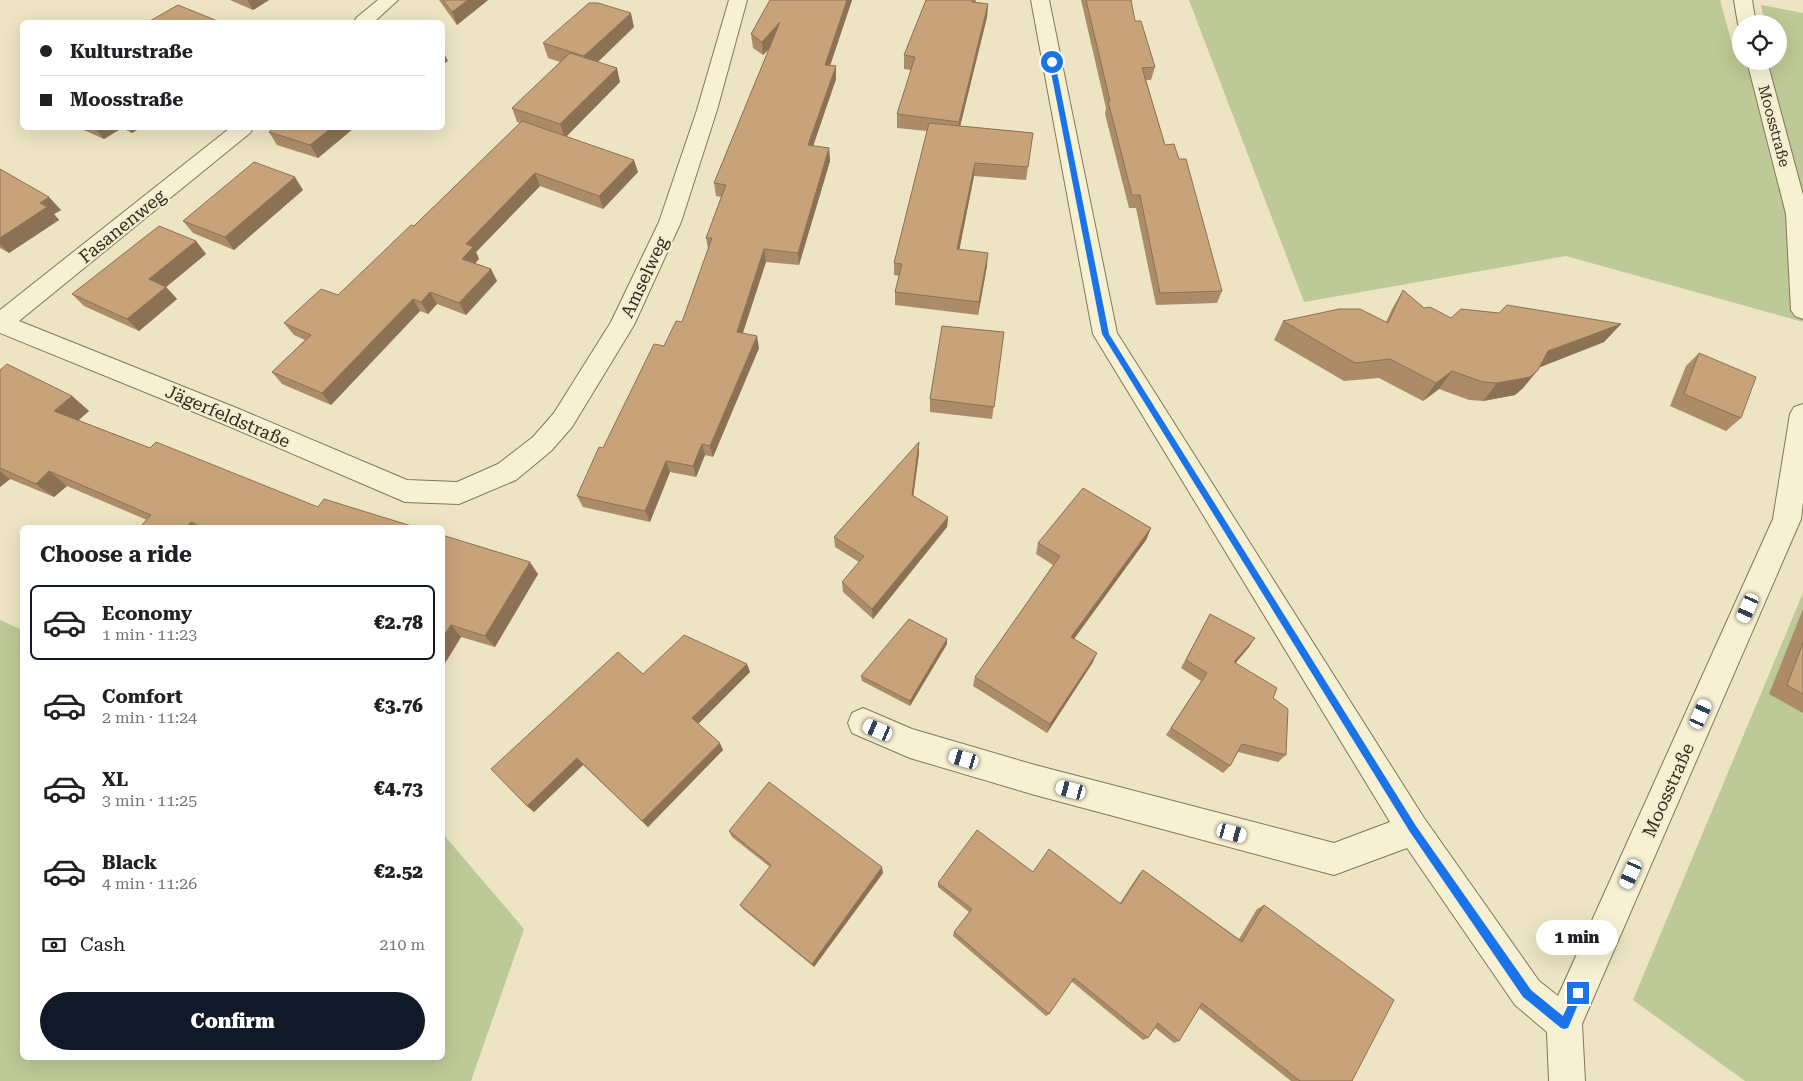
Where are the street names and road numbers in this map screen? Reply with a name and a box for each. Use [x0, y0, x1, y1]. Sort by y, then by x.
street label: Moosstraße [1754, 83, 1794, 169]
street label: Fasanenweg [74, 184, 170, 267]
street label: Amselweg [616, 232, 672, 321]
street label: Jägerfeldstraße [162, 380, 294, 452]
street label: Moosstraße [1638, 740, 1698, 840]

